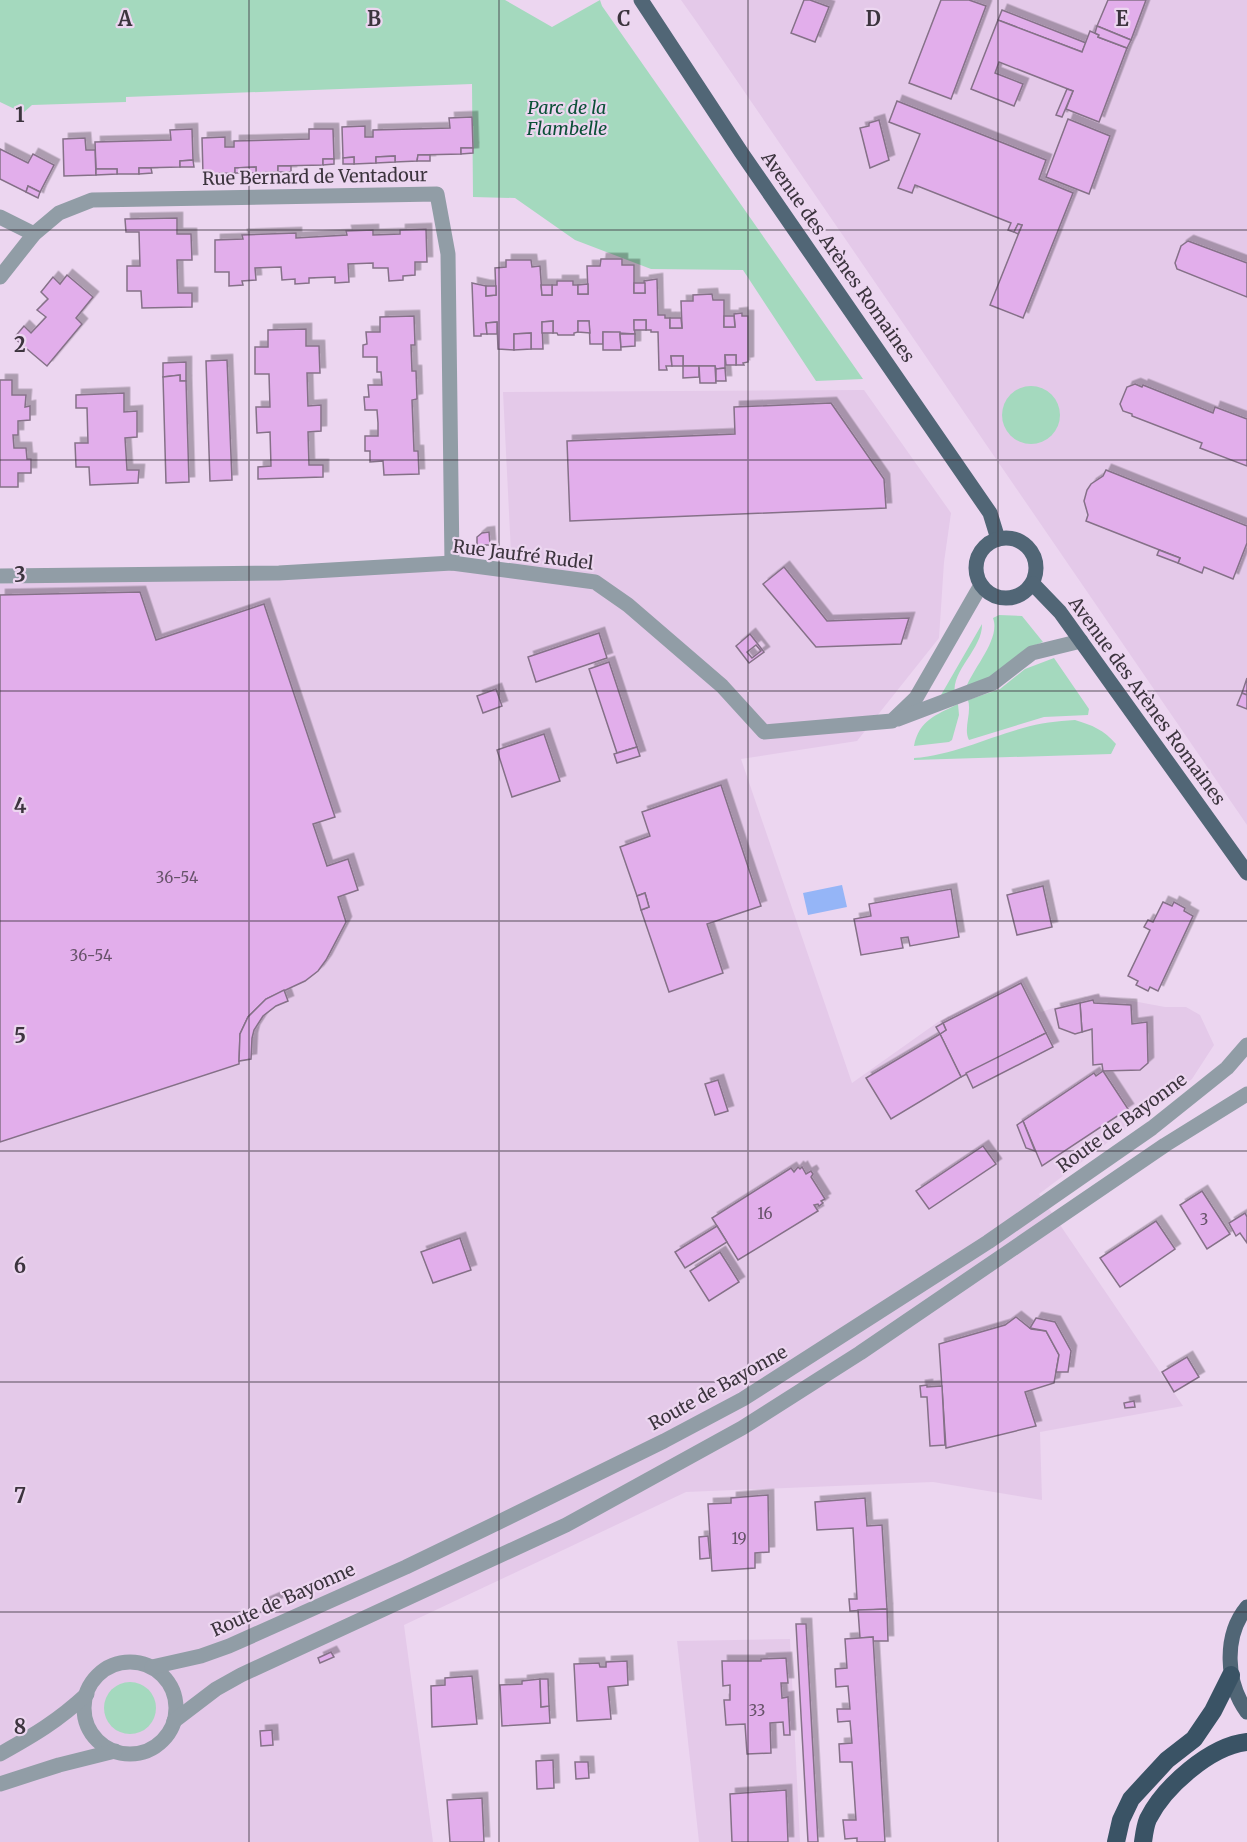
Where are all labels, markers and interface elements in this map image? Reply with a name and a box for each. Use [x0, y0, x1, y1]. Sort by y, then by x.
text: A [117, 6, 133, 31]
text: B [367, 6, 381, 31]
text: C [617, 6, 631, 31]
text: D [865, 6, 881, 31]
text: E [1115, 6, 1129, 31]
park label: Parc de la Flambelle [526, 96, 607, 140]
text: 1 [15, 102, 25, 127]
street label: Avenue des Arènes Romaines [756, 146, 920, 367]
street label: Rue Bernard de Ventadour [202, 163, 428, 190]
text: 2 [14, 332, 26, 357]
street label: Rue Jaufré Rudel [451, 534, 595, 575]
text: 3 [14, 562, 26, 587]
street label: Avenue des Arènes Romaines [1063, 591, 1231, 810]
text: 4 [14, 793, 27, 818]
house number: 36-54 [156, 868, 198, 887]
house number: 36-54 [70, 946, 112, 965]
text: 5 [14, 1023, 26, 1048]
street label: Route de Bayonne [1052, 1068, 1191, 1177]
house number: 16 [757, 1204, 773, 1223]
house number: 3 [1200, 1210, 1208, 1229]
text: 6 [14, 1253, 26, 1278]
street label: Route de Bayonne [644, 1340, 791, 1435]
text: 7 [14, 1483, 26, 1508]
house number: 19 [731, 1529, 747, 1548]
street label: Route de Bayonne [207, 1558, 358, 1642]
house number: 33 [749, 1701, 765, 1720]
text: 8 [14, 1714, 26, 1739]

